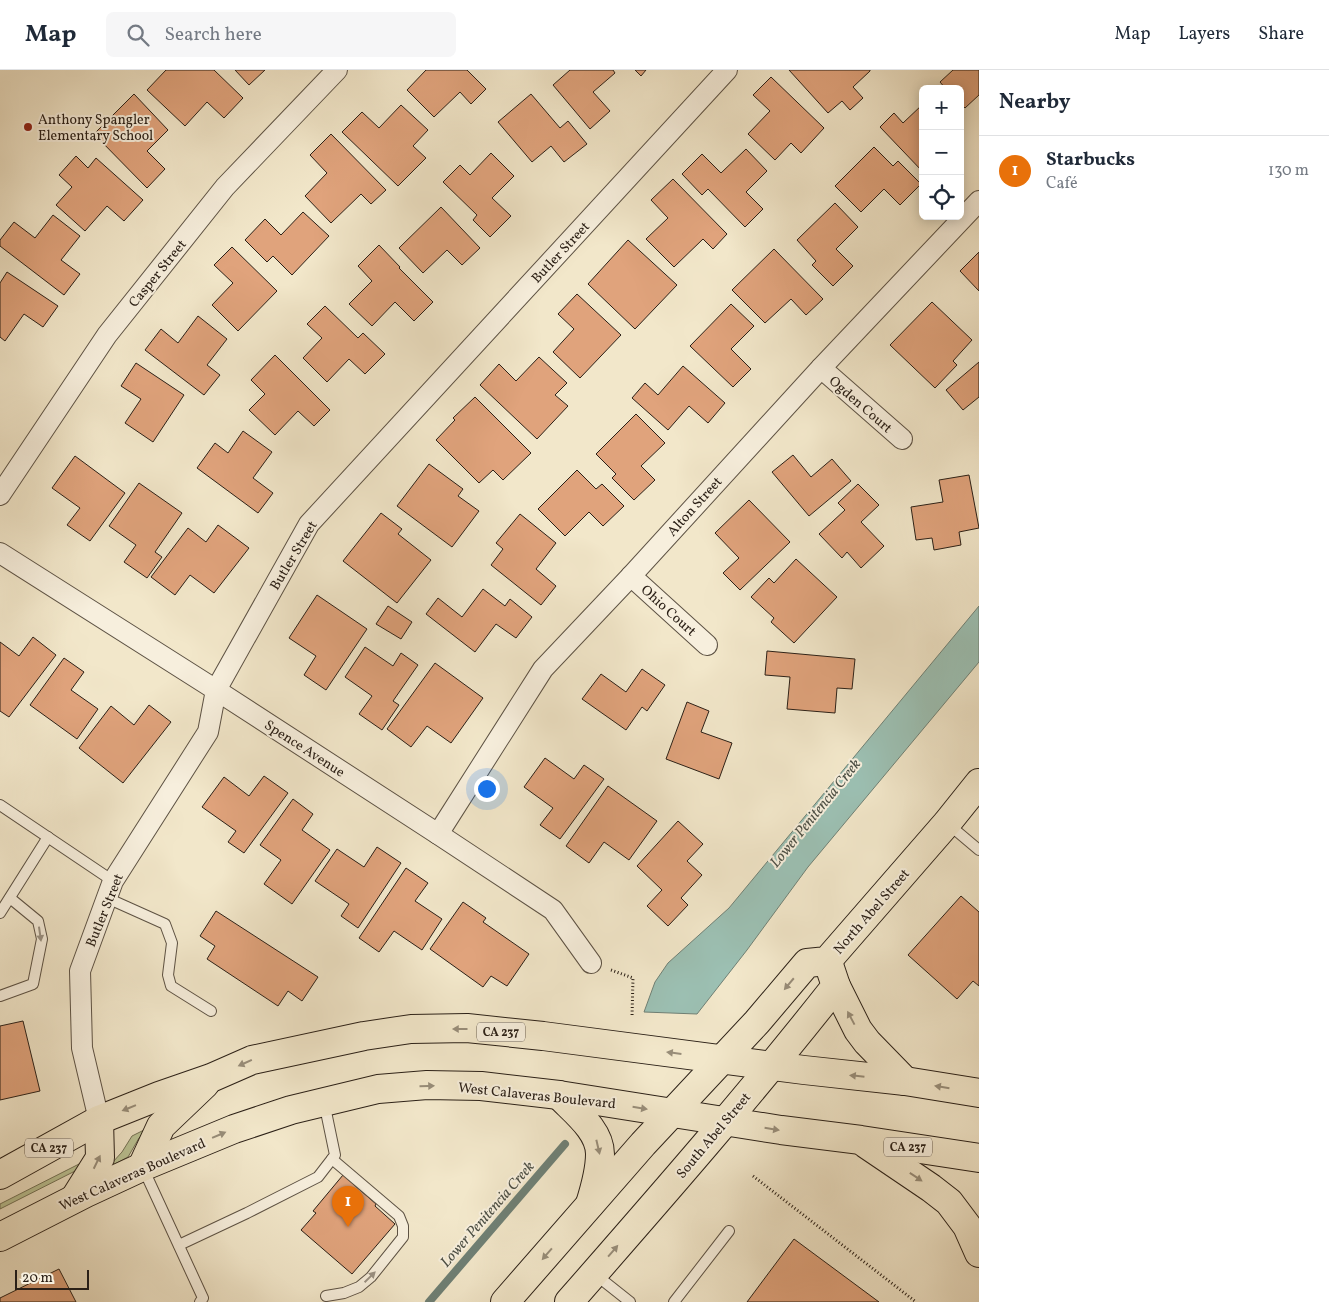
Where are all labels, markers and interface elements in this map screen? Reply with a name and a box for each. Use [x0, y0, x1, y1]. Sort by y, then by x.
search box [106, 12, 456, 57]
text: Map [25, 18, 76, 52]
icon: search [124, 21, 152, 49]
text: Search here [164, 22, 262, 48]
text: Map [1114, 22, 1150, 47]
text: Layers [1178, 22, 1230, 47]
text: Share [1258, 22, 1304, 47]
map controls [919, 85, 964, 220]
button: + [919, 85, 964, 130]
text: Nearby [999, 88, 1070, 117]
place label: Anthony Spangler Elementary School [38, 111, 153, 146]
marker: Anthony Spangler Elementary School [22, 121, 34, 133]
button: − [919, 130, 964, 175]
text: Starbucks [1046, 147, 1135, 173]
text: 1 [1012, 160, 1018, 182]
text: 130 m [1268, 160, 1309, 182]
text: Café [1046, 173, 1077, 195]
button: locate [919, 175, 964, 220]
street label: Butler Street [528, 218, 595, 288]
street label: Casper Street [125, 236, 191, 312]
street label: Ogden Court [824, 372, 896, 438]
street label: Alton Street [663, 473, 727, 541]
street label: Butler Street [266, 518, 322, 594]
street label: Ohio Court [636, 581, 700, 641]
street label: Spence Avenue [260, 716, 348, 783]
water label: Lower Penitencia Creek [766, 755, 867, 873]
your location [474, 776, 500, 802]
street label: North Abel Street [830, 865, 915, 959]
street label: Butler Street [82, 871, 129, 950]
one-way arrow [36, 926, 44, 942]
one-way arrow [783, 977, 794, 990]
one-way arrow [847, 1011, 856, 1024]
road number: CA 237 [477, 1022, 525, 1042]
one-way arrow [452, 1025, 468, 1033]
one-way arrow [666, 1049, 682, 1057]
one-way arrow [238, 1059, 252, 1067]
one-way arrow [849, 1072, 865, 1080]
street label: West Calaveras Boulevard [457, 1079, 617, 1114]
one-way arrow [419, 1081, 435, 1089]
one-way arrow [934, 1082, 950, 1090]
street label: South Abel Street [672, 1089, 756, 1183]
one-way arrow [633, 1104, 649, 1112]
one-way arrow [122, 1105, 136, 1113]
one-way arrow [765, 1125, 781, 1133]
one-way arrow [212, 1130, 226, 1138]
street label: West Calaveras Boulevard [56, 1134, 209, 1216]
road number: CA 237 [25, 1138, 73, 1158]
road number: CA 237 [884, 1138, 932, 1156]
one-way arrow [594, 1140, 602, 1155]
one-way arrow [93, 1155, 101, 1169]
water label: Lower Penitencia Creek [436, 1157, 540, 1273]
one-way arrow [909, 1172, 923, 1182]
pin: 1 [332, 1186, 364, 1227]
one-way arrow [607, 1245, 618, 1258]
one-way arrow [542, 1248, 553, 1260]
scale bar [15, 1267, 89, 1290]
text: 20 m [22, 1269, 53, 1288]
one-way arrow [363, 1271, 375, 1283]

